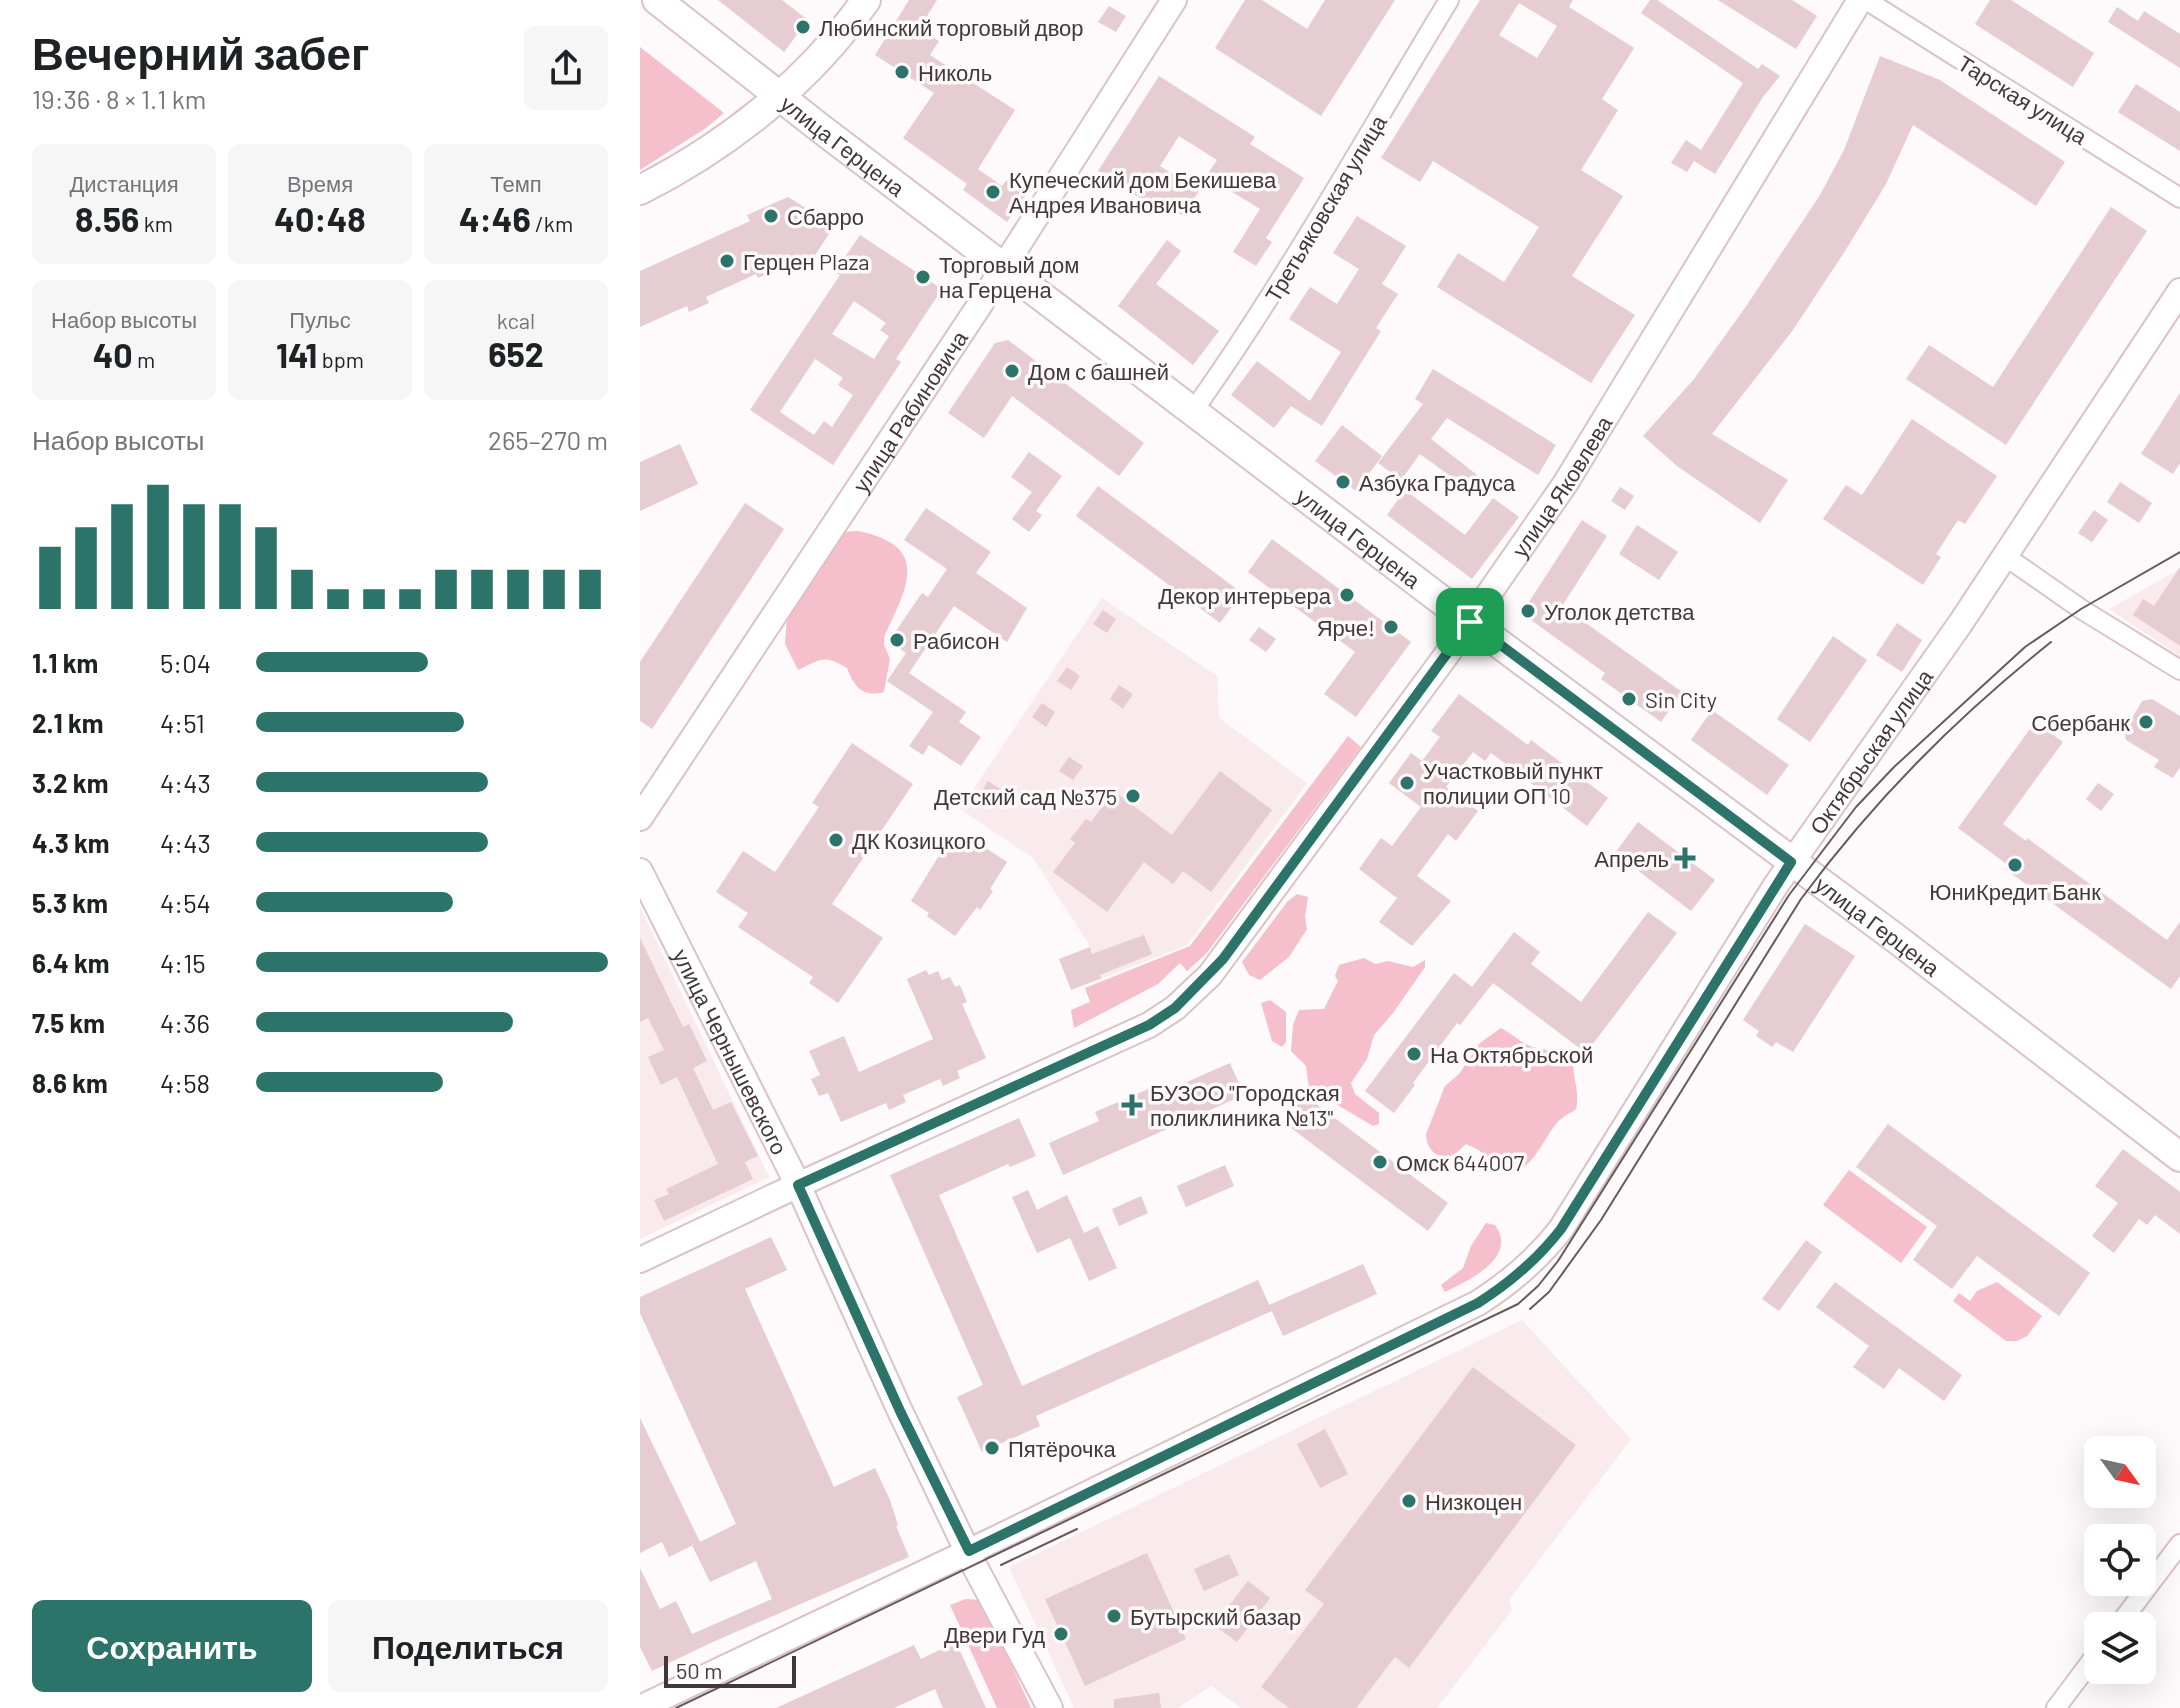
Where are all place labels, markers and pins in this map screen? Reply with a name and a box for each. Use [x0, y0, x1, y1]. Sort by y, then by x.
place label: Любинский торговый двор [819, 14, 1084, 41]
marker: Любинский торговый двор [794, 18, 812, 36]
place label: Николь [918, 59, 992, 85]
marker: Николь [893, 63, 911, 81]
place label: Купеческий дом Бекишева Андрея Ивановича [1009, 166, 1277, 218]
marker: Купеческий дом Бекишева Андрея Ивановича [984, 183, 1002, 201]
place label: Сбарро [787, 203, 864, 230]
marker: Сбарро [762, 207, 780, 225]
place label: Герцен Plaza [743, 248, 869, 275]
place label: Торговый дом на Герцена [939, 251, 1079, 303]
marker: Герцен Plaza [718, 252, 736, 270]
marker: Торговый дом на Герцена [914, 268, 932, 286]
place label: Дом с башней [1028, 358, 1169, 385]
marker: Дом с башней [1003, 362, 1021, 380]
place label: Азбука Градуса [1359, 469, 1516, 496]
marker: Азбука Градуса [1334, 473, 1352, 491]
place label: Декор интерьера [1158, 582, 1332, 609]
marker: Декор интерьера [1338, 586, 1356, 604]
pin [1436, 588, 1504, 656]
place label: Уголок детства [1544, 598, 1695, 625]
marker: Уголок детства [1519, 602, 1537, 620]
place label: Ярче! [1317, 614, 1375, 641]
marker: Ярче! [1382, 618, 1400, 636]
place label: Рабисон [913, 627, 1000, 653]
marker: Рабисон [888, 631, 906, 649]
place label: Sin City [1645, 686, 1717, 712]
marker: Sin City [1620, 690, 1638, 708]
place label: Сбербанк [2031, 709, 2130, 736]
marker: Сбербанк [2137, 713, 2155, 731]
place label: Участковый пункт полиции ОП 10 [1423, 757, 1603, 809]
marker: Участковый пункт полиции ОП 10 [1398, 774, 1416, 792]
place label: Детский сад №375 [934, 783, 1117, 810]
marker: Детский сад №375 [1124, 787, 1142, 805]
place label: ДК Козицкого [852, 827, 986, 854]
marker: ДК Козицкого [827, 831, 845, 849]
place label: Апрель [1594, 845, 1669, 872]
marker: Апрель [1676, 849, 1694, 867]
marker: ЮниКредит Банк [2006, 856, 2024, 874]
place label: ЮниКредит Банк [1929, 878, 2101, 905]
place label: На Октябрьской [1430, 1041, 1593, 1068]
marker: На Октябрьской [1405, 1045, 1423, 1063]
place label: БУЗОО "Городская поликлиника №13" [1150, 1079, 1340, 1130]
marker: БУЗОО "Городская поликлиника №13" [1121, 1094, 1143, 1116]
place label: Омск 644007 [1396, 1149, 1524, 1175]
marker: Омск 644007 [1371, 1153, 1389, 1171]
place label: Пятёрочка [1008, 1435, 1117, 1462]
marker: Пятёрочка [983, 1439, 1001, 1457]
place label: Низкоцен [1425, 1488, 1522, 1515]
marker: Низкоцен [1400, 1492, 1418, 1510]
place label: Бутырский базар [1130, 1603, 1301, 1630]
marker: Бутырский базар [1105, 1607, 1123, 1625]
place label: Двери Гуд [944, 1621, 1045, 1648]
marker: Двери Гуд [1052, 1625, 1070, 1643]

